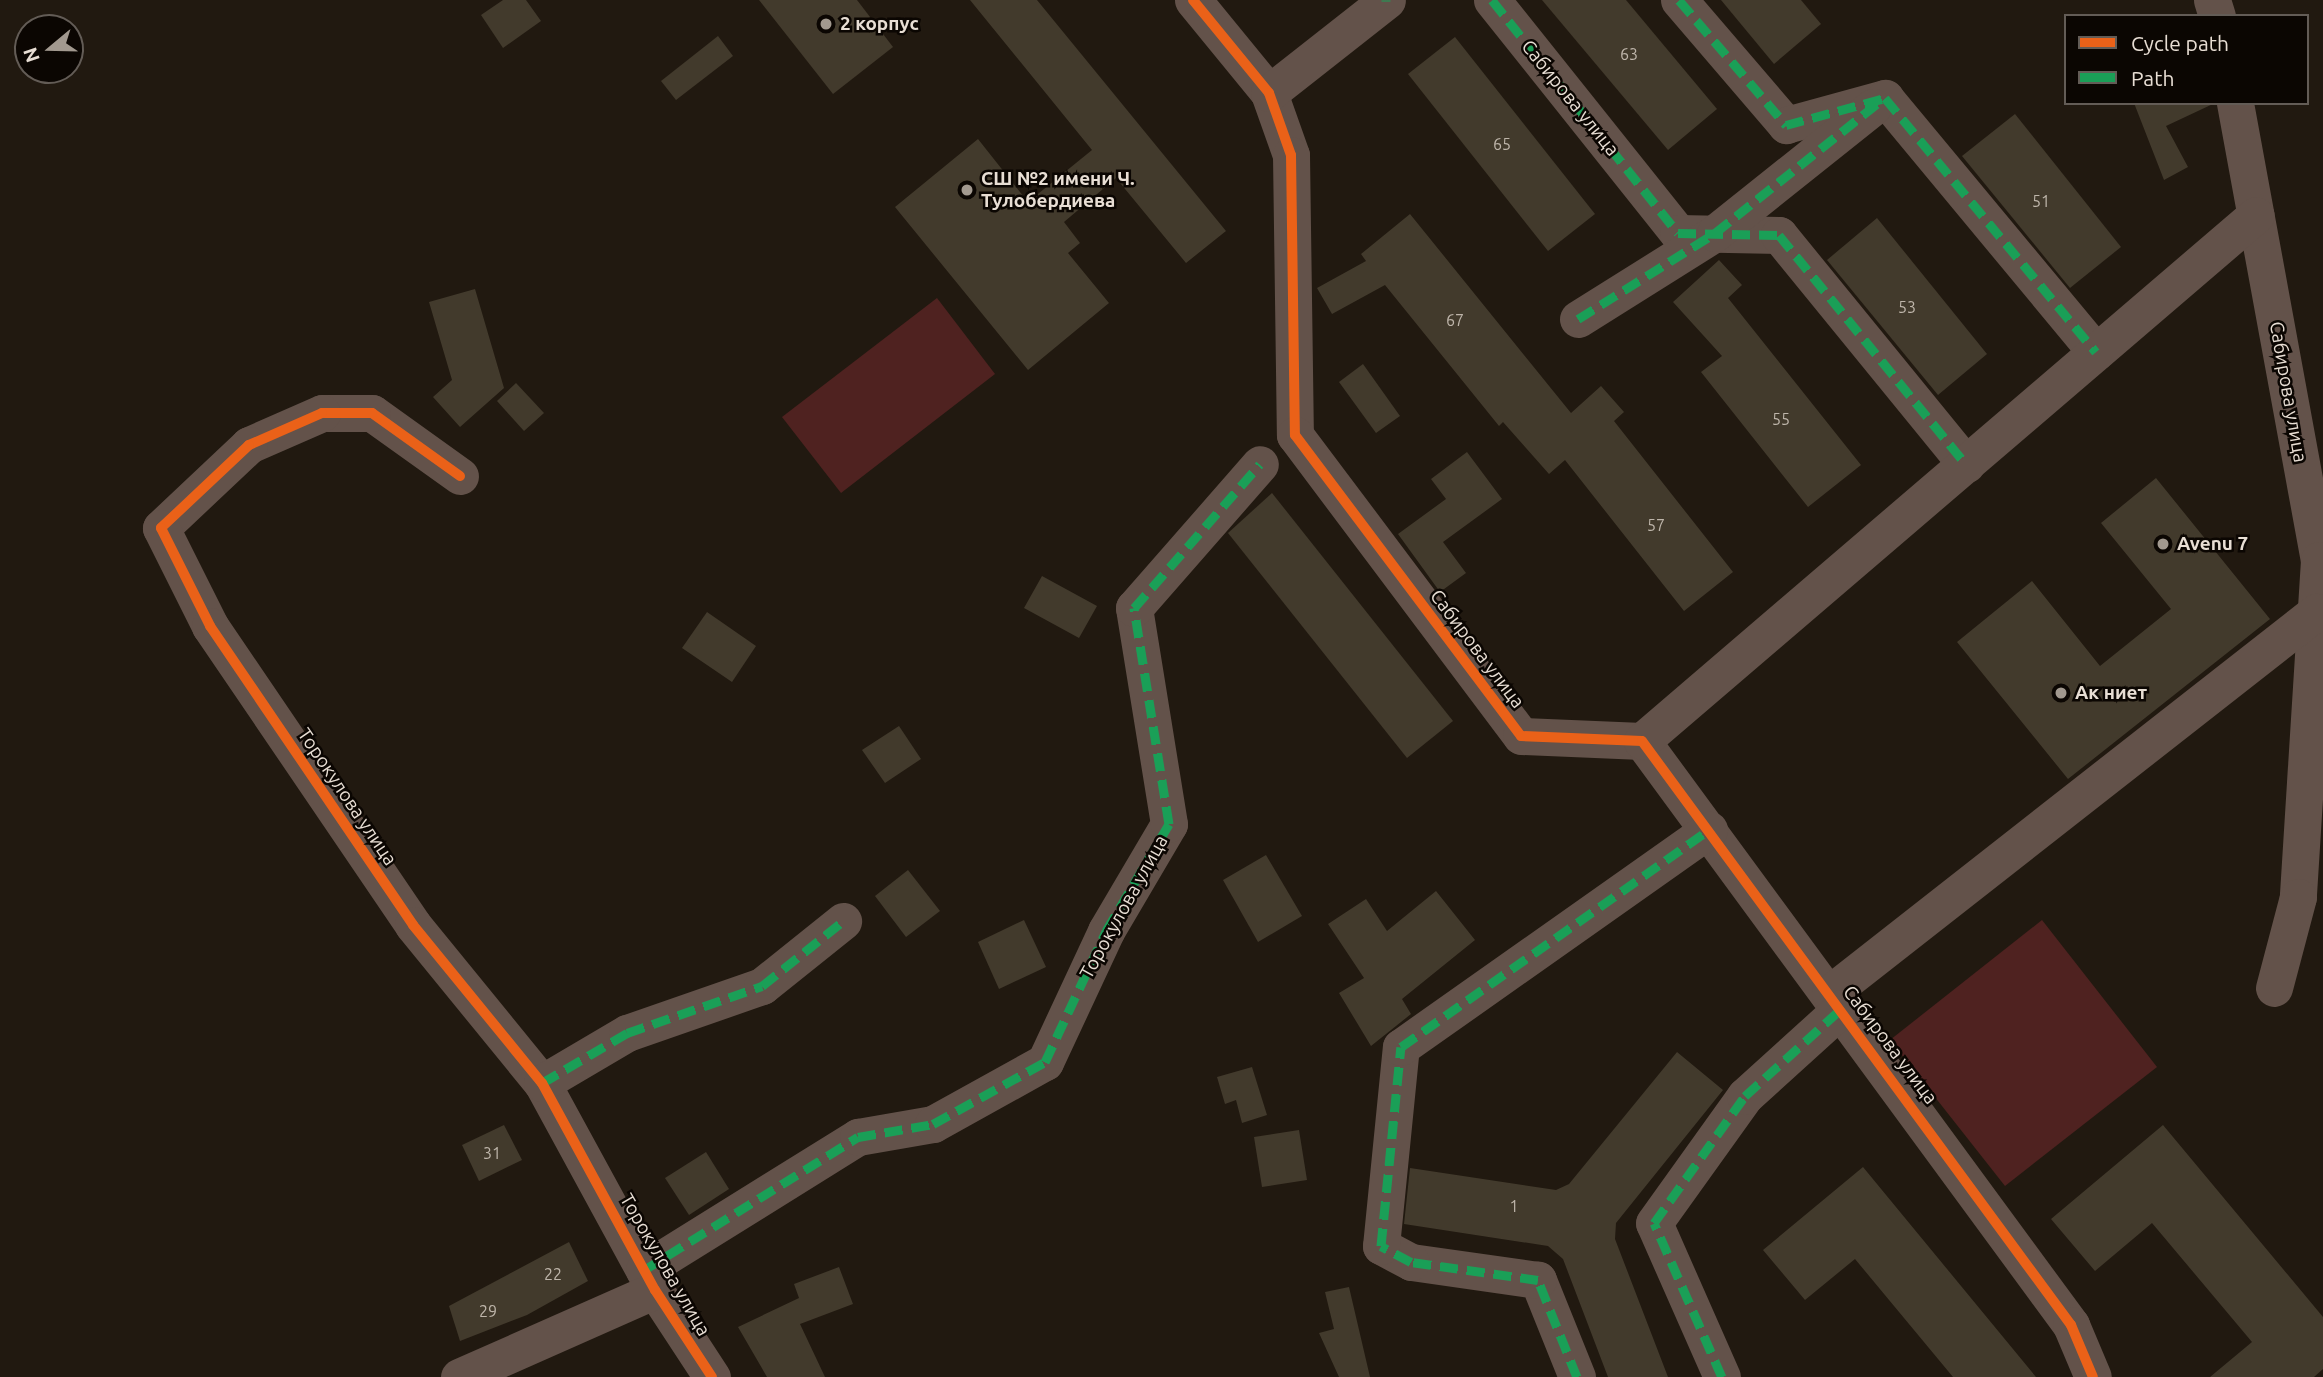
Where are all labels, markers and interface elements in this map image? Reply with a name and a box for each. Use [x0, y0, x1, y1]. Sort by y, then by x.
place label: 2 корпус [840, 13, 919, 35]
north arrow [14, 14, 84, 84]
legend [2064, 14, 2309, 105]
marker: 2 корпус [818, 16, 834, 32]
text: Cycle path [2131, 31, 2229, 55]
street label: Сабирова улица [1516, 35, 1624, 161]
house number: 63 [1620, 44, 1638, 64]
text: N [18, 45, 44, 65]
text: Path [2131, 66, 2174, 90]
house number: 65 [1493, 134, 1511, 154]
place label: СШ №2 имени Ч. Тулобердиева [981, 168, 1135, 212]
marker: СШ №2 имени Ч. Тулобердиева [959, 182, 975, 198]
house number: 51 [2032, 191, 2050, 211]
house number: 53 [1898, 297, 1916, 317]
house number: 67 [1446, 310, 1464, 330]
street label: Сабирова улица [2264, 320, 2312, 464]
house number: 55 [1772, 409, 1790, 429]
house number: 57 [1647, 515, 1665, 535]
place label: Avenu 7 [2177, 533, 2248, 555]
marker: Avenu 7 [2155, 536, 2171, 552]
street label: Сабирова улица [1425, 585, 1529, 713]
place label: Ак ниет [2075, 682, 2147, 704]
marker: Ак ниет [2053, 685, 2069, 701]
street label: Торокулова улица [293, 724, 401, 870]
street label: Торокулова улица [1075, 831, 1173, 983]
street label: Сабирова улица [1838, 981, 1942, 1109]
house number: 31 [483, 1143, 501, 1163]
street label: Торокулова улица [615, 1190, 715, 1340]
house number: 1 [1509, 1196, 1519, 1216]
house number: 22 [544, 1264, 562, 1284]
house number: 29 [479, 1301, 497, 1321]

